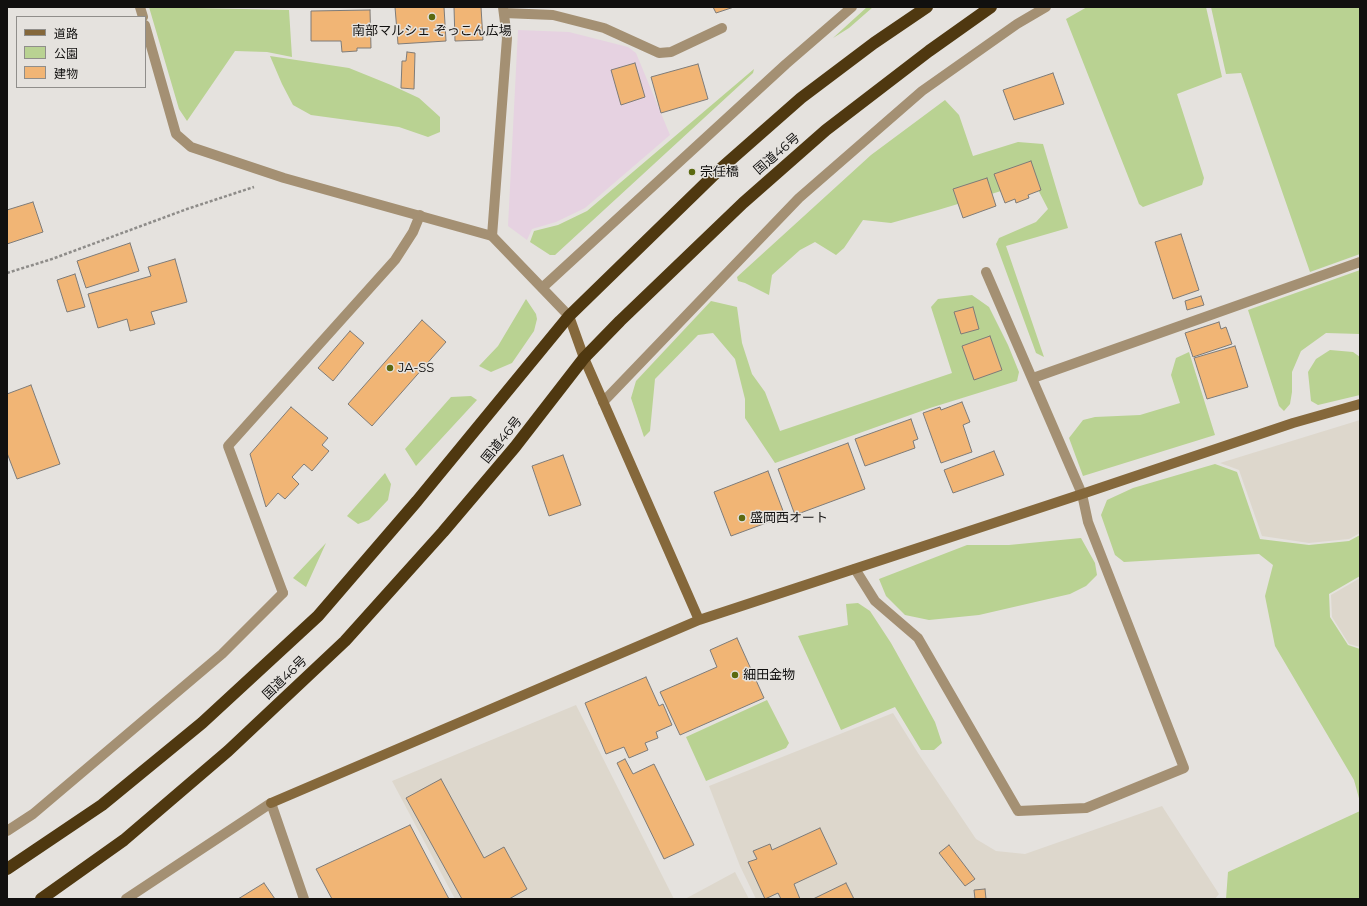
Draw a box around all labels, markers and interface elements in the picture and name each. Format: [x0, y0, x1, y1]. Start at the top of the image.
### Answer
marker: 南部マルシェ ぞっこん広場 [427, 12, 437, 22]
legend [16, 16, 146, 88]
place label: 南部マルシェ ぞっこん広場 [352, 23, 512, 39]
text: 道路 [54, 26, 78, 41]
text: 公園 [54, 46, 78, 61]
text: 建物 [54, 66, 78, 81]
street label: 国道46号 [751, 130, 803, 178]
place label: 宗任橋 [700, 164, 739, 180]
marker: 宗任橋 [687, 167, 697, 177]
place label: JA-SS [398, 360, 434, 376]
marker: JA-SS [385, 363, 395, 373]
street label: 国道46号 [478, 414, 526, 466]
place label: 盛岡西オート [750, 510, 828, 526]
marker: 盛岡西オート [737, 513, 747, 523]
street label: 国道46号 [260, 653, 310, 703]
place label: 細田金物 [743, 667, 795, 683]
marker: 細田金物 [730, 670, 740, 680]

